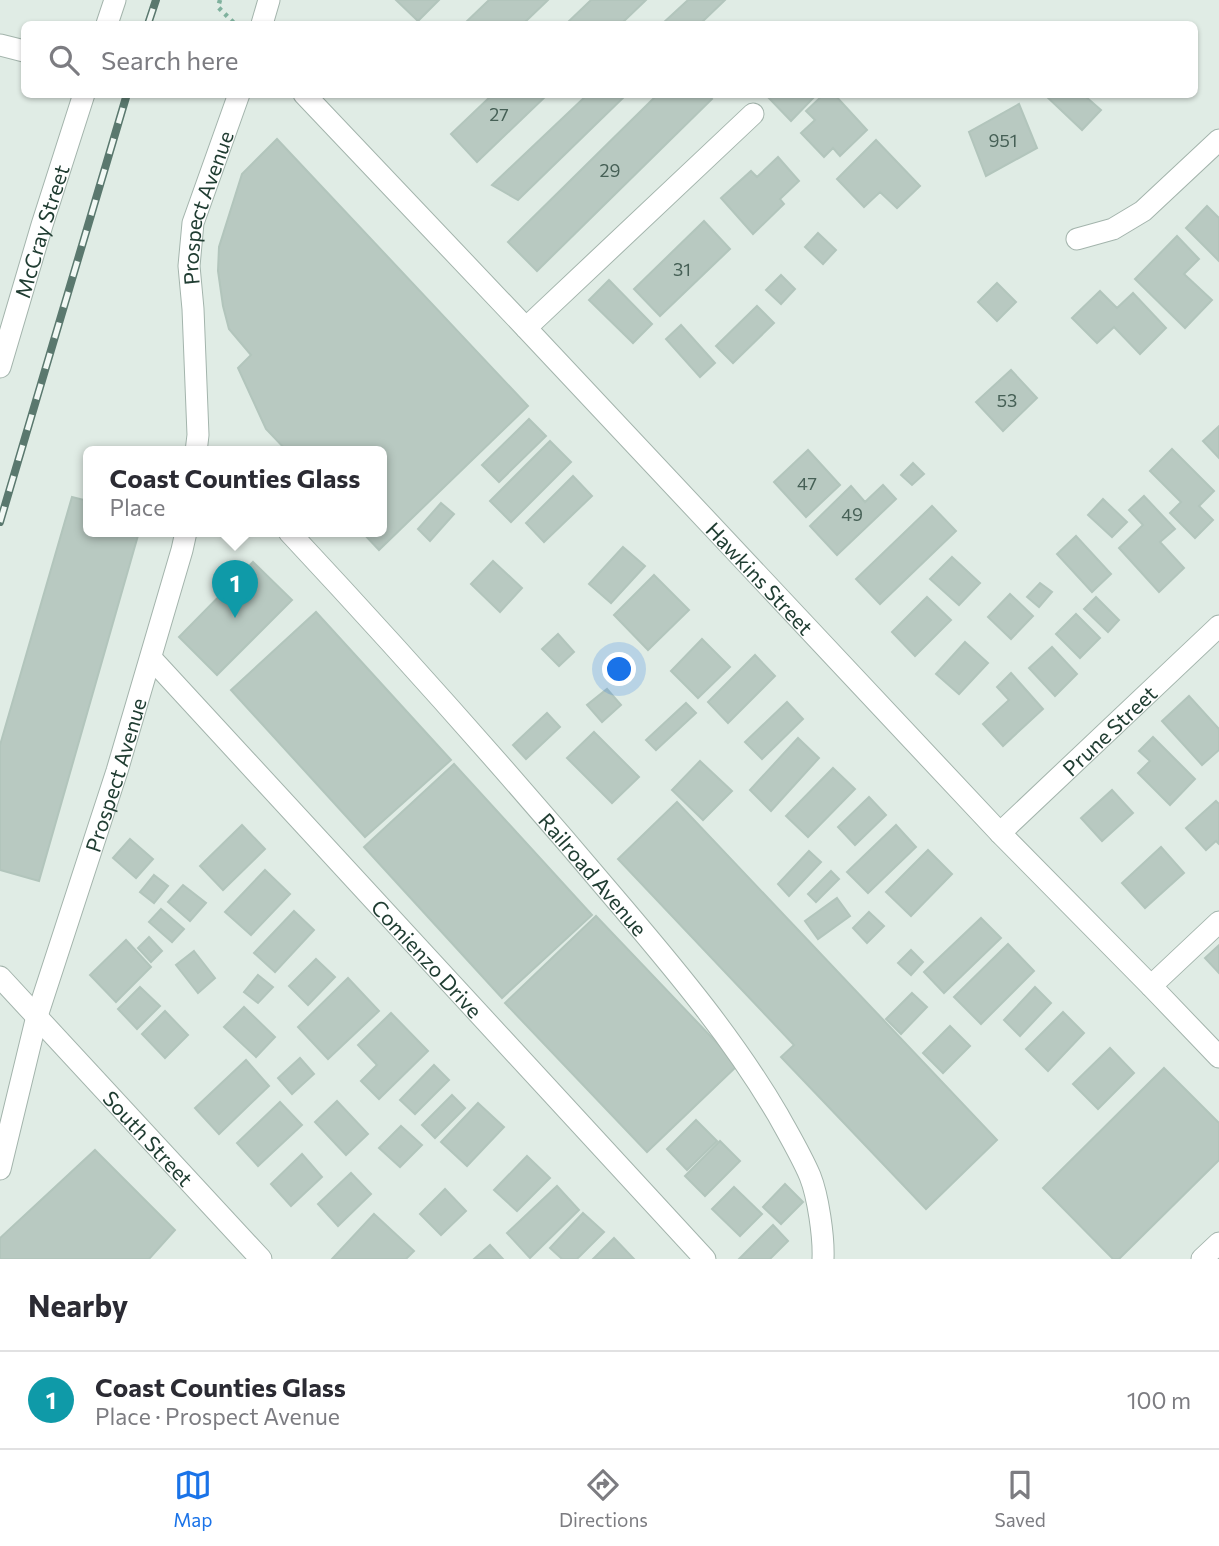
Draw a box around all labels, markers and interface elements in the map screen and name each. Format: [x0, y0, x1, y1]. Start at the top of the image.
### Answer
search box [21, 21, 1198, 98]
icon: search [45, 41, 83, 79]
text: Search here [101, 44, 239, 75]
house number: 27 [489, 103, 509, 125]
street label: Prospect Avenue [176, 127, 237, 286]
house number: 951 [989, 129, 1017, 151]
house number: 29 [600, 159, 620, 181]
street label: McCray Street [9, 161, 73, 301]
house number: 31 [673, 258, 691, 280]
house number: 53 [997, 389, 1017, 411]
popup [83, 446, 387, 537]
text: Coast Counties Glass [110, 462, 360, 493]
house number: 47 [797, 472, 817, 494]
text: Place [110, 493, 165, 521]
house number: 49 [841, 503, 863, 525]
street label: Hawkins Street [702, 516, 819, 639]
pin: 1 [212, 560, 258, 618]
your location [602, 652, 636, 686]
street label: Prune Street [1057, 680, 1161, 780]
street label: Prospect Avenue [79, 695, 150, 855]
street label: Railroad Avenue [534, 807, 653, 940]
street label: Comienzo Drive [367, 894, 488, 1022]
street label: South Street [99, 1085, 199, 1191]
text: Nearby [28, 1286, 128, 1323]
text: Coast Counties Glass [95, 1371, 346, 1402]
text: 1 [46, 1386, 56, 1414]
text: 100 m [1127, 1386, 1191, 1414]
text: Place · Prospect Avenue [95, 1402, 340, 1430]
tab: Map [173, 1466, 212, 1531]
tab: Directions [559, 1466, 648, 1531]
tab: Saved [994, 1466, 1046, 1531]

